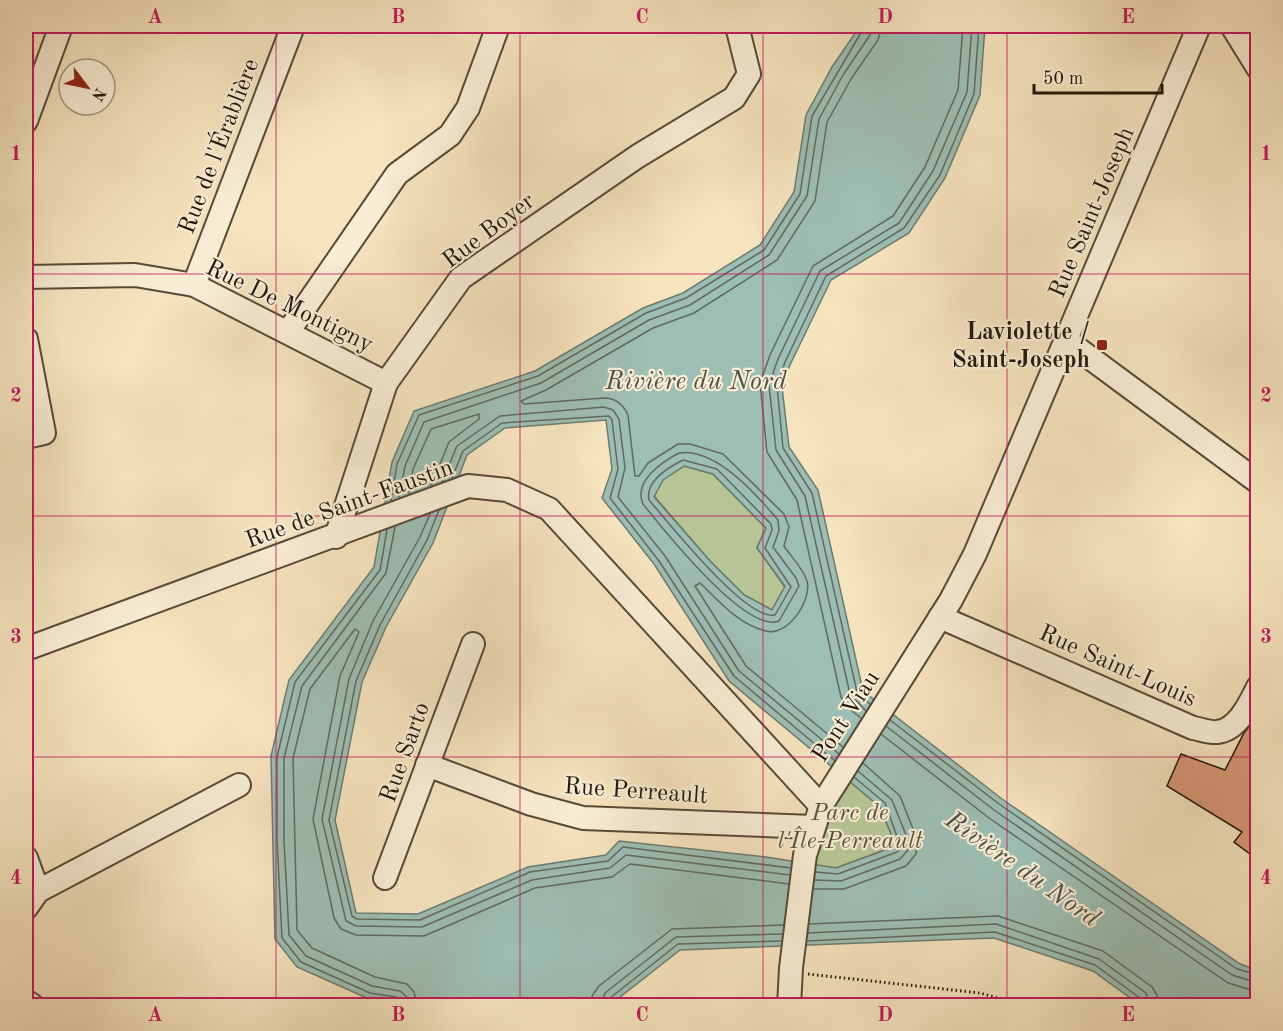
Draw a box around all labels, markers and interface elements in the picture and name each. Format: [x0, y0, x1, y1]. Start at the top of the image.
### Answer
text: A [147, 8, 163, 28]
text: B [391, 8, 405, 28]
text: C [635, 8, 649, 28]
text: D [877, 8, 893, 28]
text: E [1121, 8, 1135, 28]
street label: Rue de l'Érablière [172, 54, 264, 238]
north arrow [57, 57, 117, 117]
scale bar [1034, 57, 1162, 95]
text: 50 m [1043, 70, 1083, 88]
text: N [88, 84, 108, 104]
street label: Rue Saint-Joseph [1046, 124, 1140, 302]
text: 1 [10, 145, 22, 165]
text: 1 [1260, 145, 1272, 165]
street label: Rue Boyer [439, 189, 540, 274]
street label: Rue De Montigny [202, 256, 377, 358]
place label: Laviolette / Saint-Joseph [952, 321, 1090, 373]
marker: Laviolette / Saint-Joseph [1095, 338, 1109, 352]
water label: Rivière du Nord [604, 369, 787, 395]
text: 2 [10, 387, 22, 407]
text: 2 [1260, 387, 1272, 407]
street label: Rue de Saint-Faustin [243, 456, 457, 554]
street label: Rue Saint-Louis [1035, 622, 1199, 712]
text: 3 [10, 628, 22, 648]
text: 3 [1260, 628, 1272, 648]
street label: Pont Viau [808, 667, 885, 767]
street label: Rue Sarto [377, 699, 435, 806]
street label: Rue Perreault [563, 775, 709, 809]
park label: Parc de l'Île-Perreault [777, 802, 923, 854]
water label: Rivière du Nord [939, 806, 1104, 932]
text: 4 [10, 869, 22, 889]
text: 4 [1260, 869, 1272, 889]
text: A [147, 1006, 163, 1026]
text: B [391, 1006, 405, 1026]
text: C [635, 1006, 649, 1026]
text: D [877, 1006, 893, 1026]
text: E [1121, 1006, 1135, 1026]

